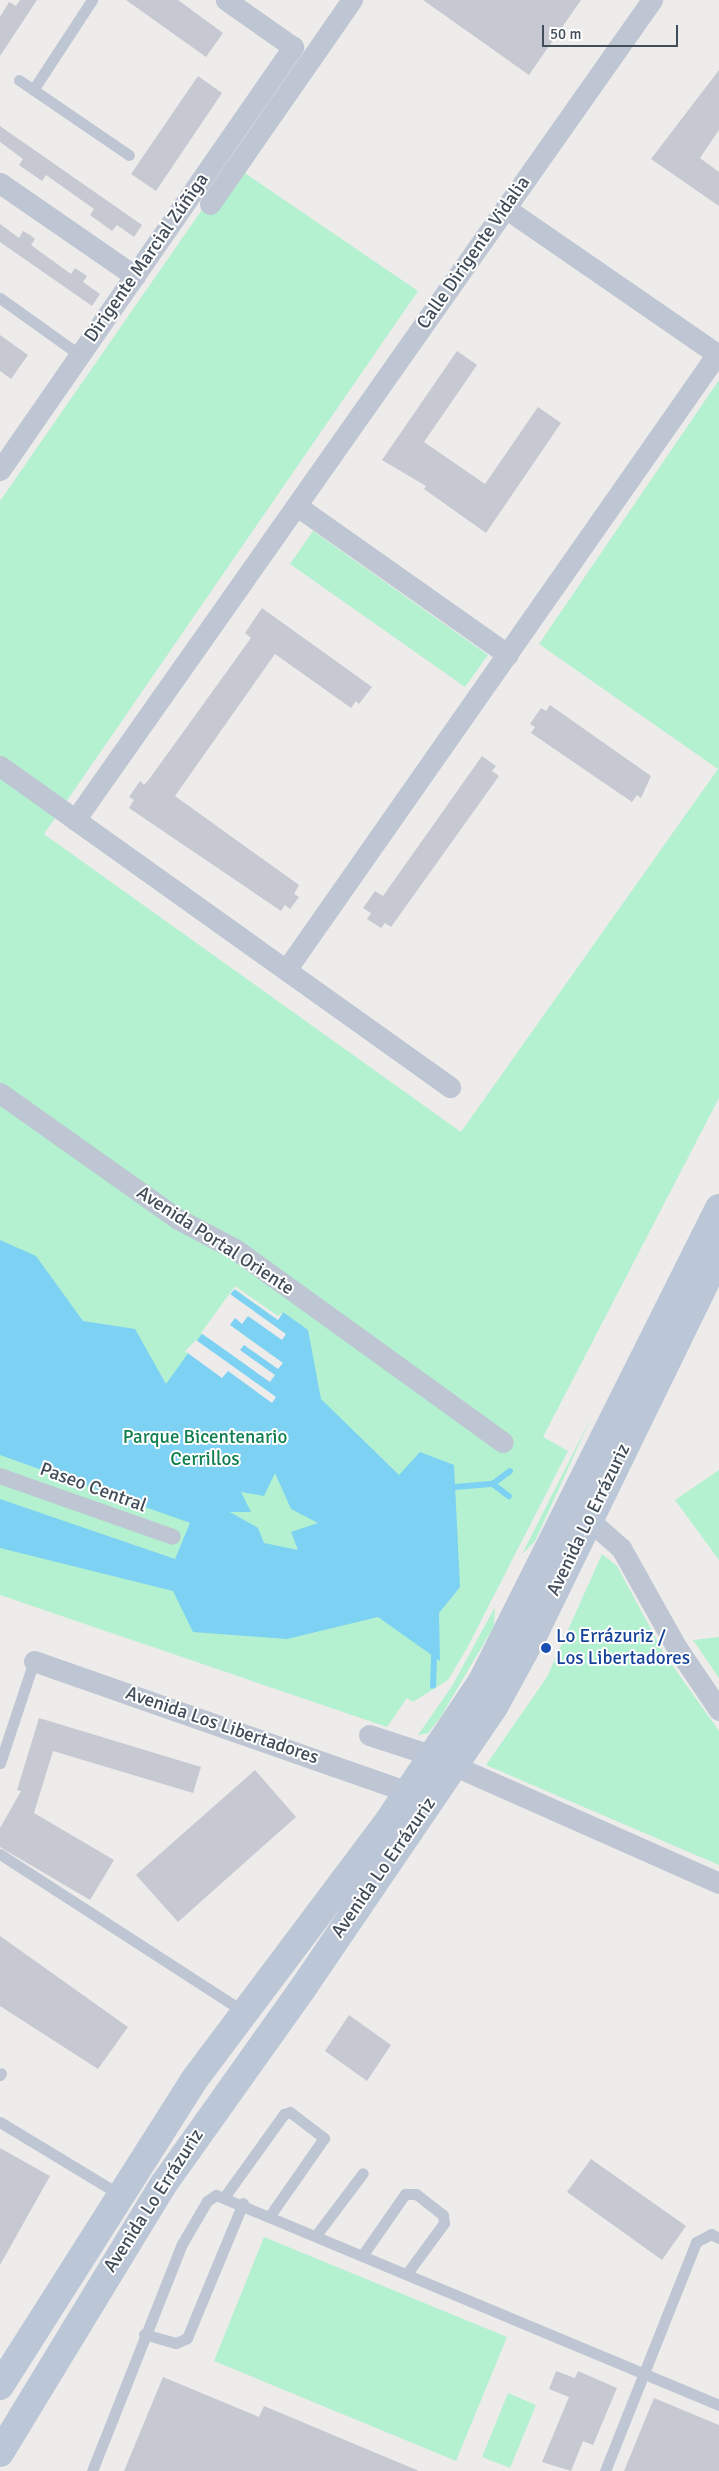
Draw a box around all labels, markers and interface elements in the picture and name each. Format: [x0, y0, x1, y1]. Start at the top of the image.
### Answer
scale bar [544, 15, 680, 47]
text: 50 m [550, 25, 581, 43]
street label: Dirigente Marcial Zúñiga [80, 169, 214, 347]
street label: Calle Dirigente Vidalia [413, 172, 535, 334]
street label: Avenida Portal Oriente [132, 1182, 298, 1300]
park label: Parque Bicentenario Cerrillos [123, 1427, 287, 1471]
street label: Avenida Lo Errázuriz [542, 1440, 636, 1600]
street label: Paseo Central [37, 1458, 149, 1518]
place label: Lo Errázuriz / Los Libertadores [556, 1626, 690, 1670]
marker: Lo Errázuriz / Los Libertadores [540, 1642, 552, 1654]
street label: Avenida Los Libertadores [122, 1682, 322, 1770]
street label: Avenida Lo Errázuriz [327, 1793, 441, 1943]
street label: Avenida Lo Errázuriz [99, 2125, 209, 2277]

